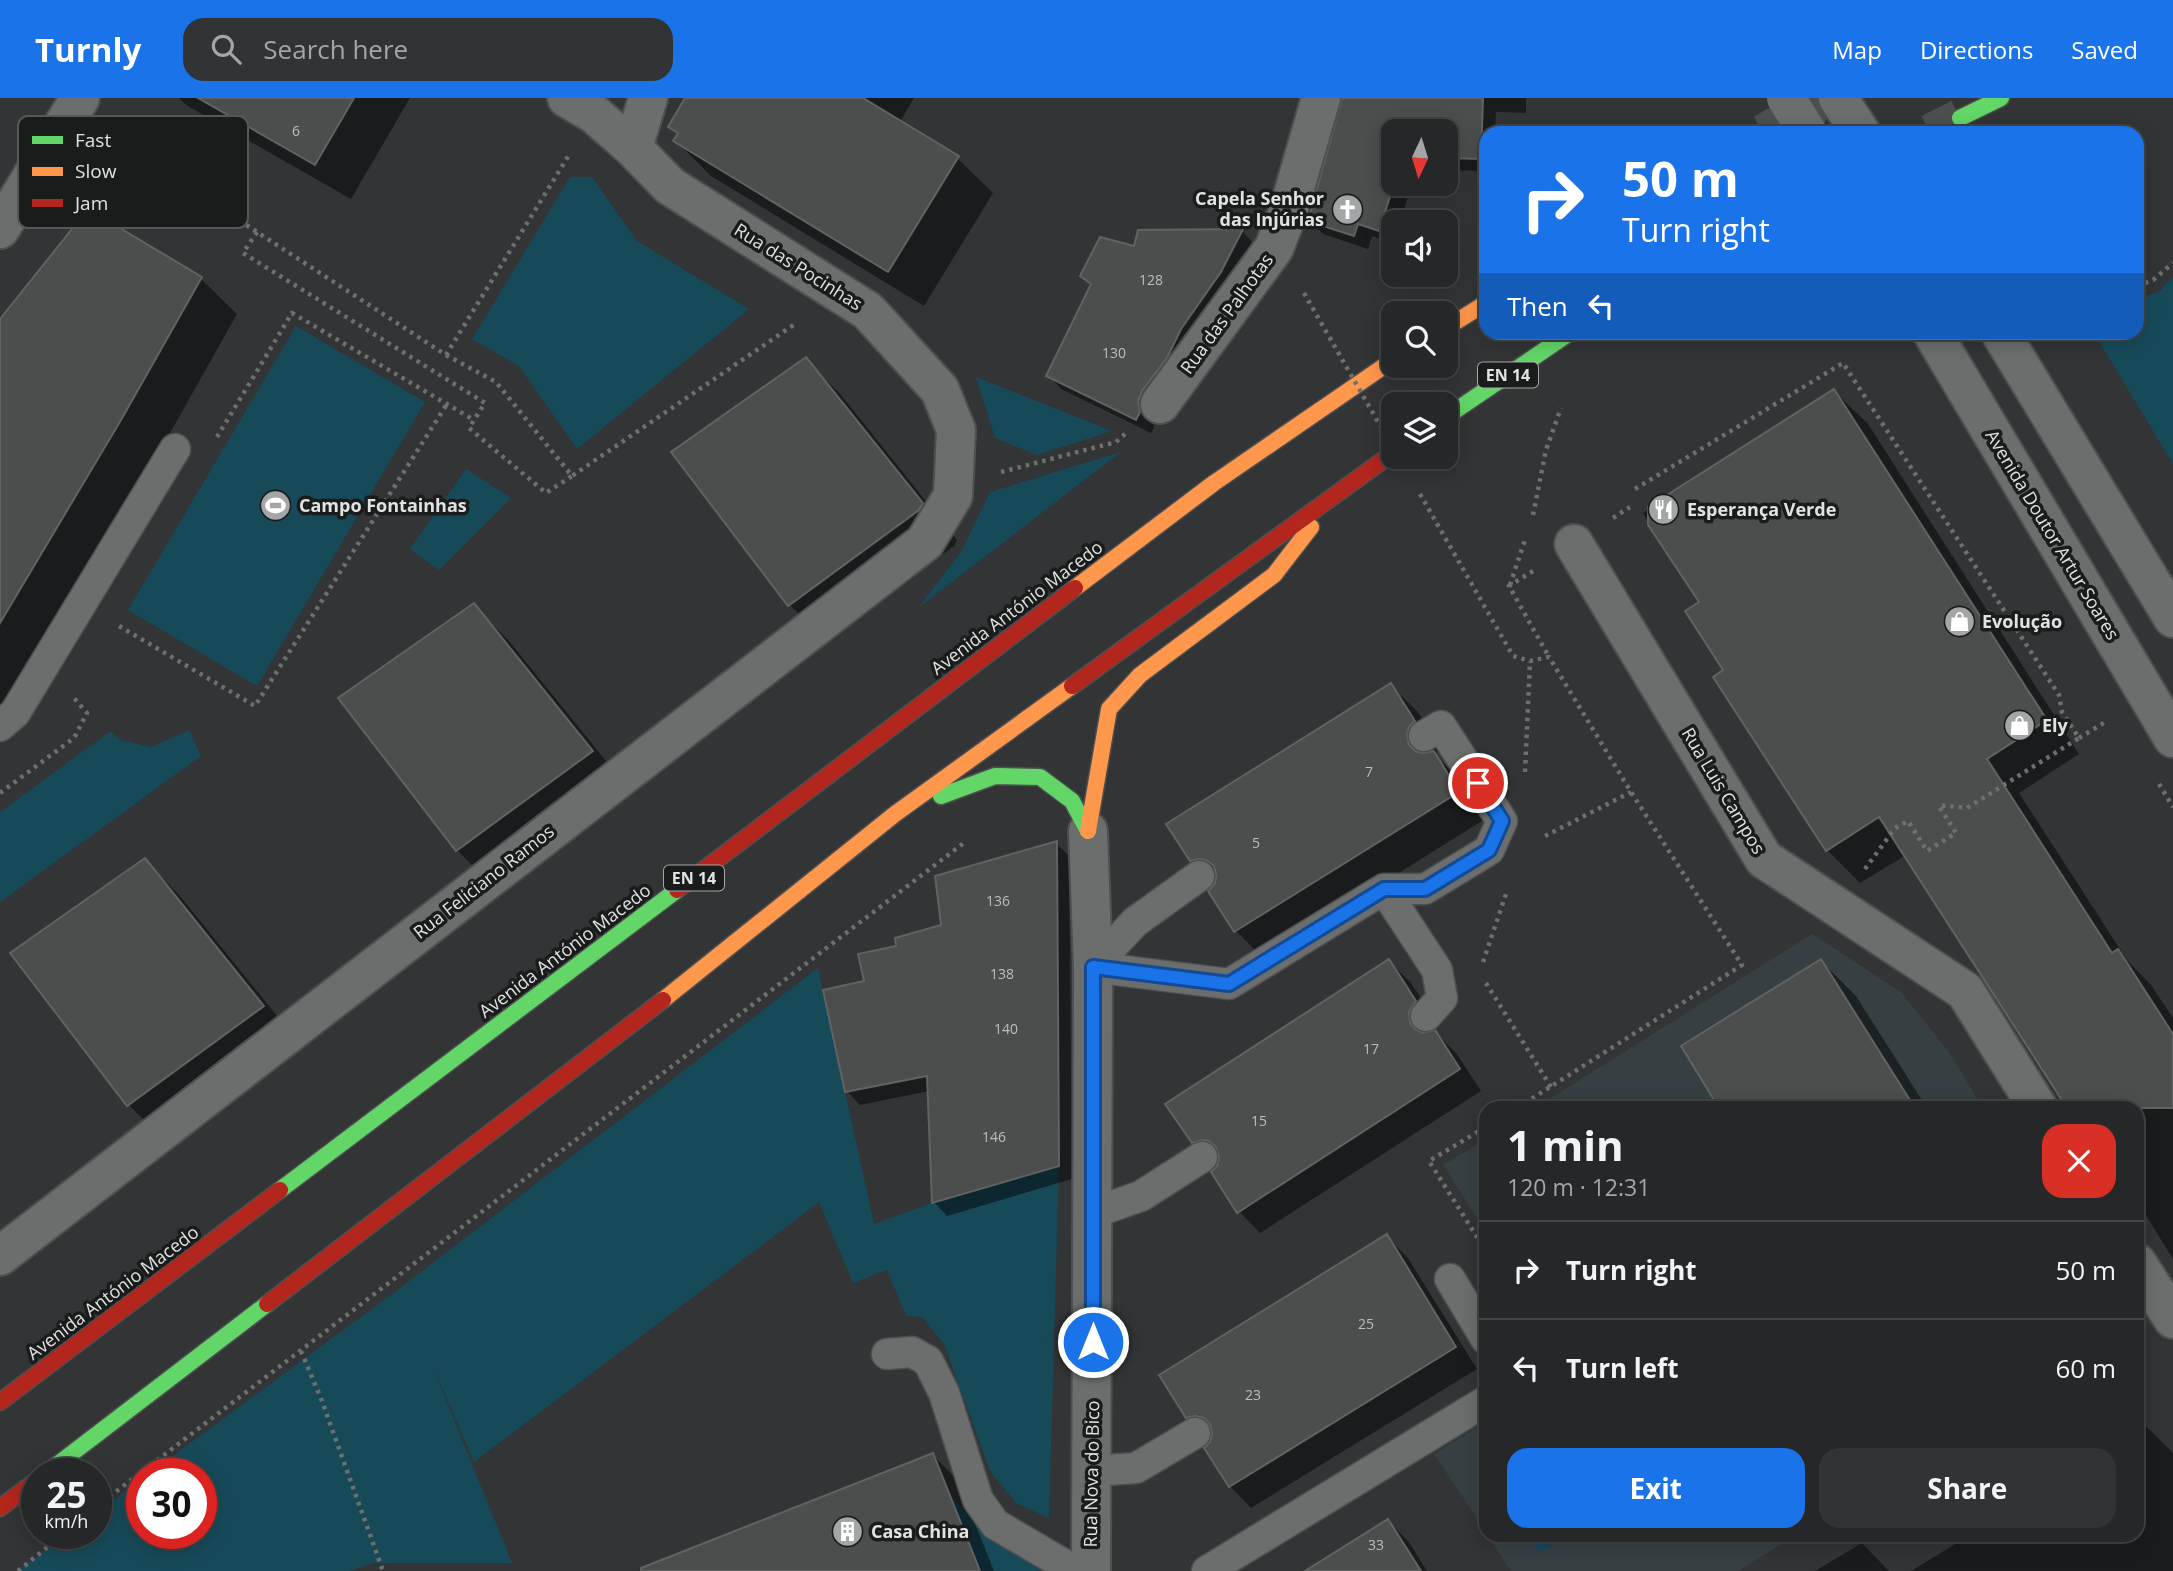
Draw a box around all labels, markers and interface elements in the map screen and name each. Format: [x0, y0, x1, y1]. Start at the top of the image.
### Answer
search box [183, 18, 673, 81]
text: Turnly [35, 27, 141, 72]
icon: search [207, 30, 245, 68]
text: Search here [263, 31, 408, 67]
text: Map [1832, 33, 1882, 66]
text: Directions [1920, 33, 2033, 66]
text: Saved [2071, 33, 2138, 66]
legend [18, 116, 248, 228]
north arrow [1381, 119, 1458, 196]
map controls [1381, 119, 1458, 469]
house number: 6 [292, 121, 300, 140]
text: Fast [75, 127, 111, 153]
text: 50 m [1622, 145, 1739, 211]
icon: right [1507, 154, 1598, 245]
text: Slow [75, 158, 117, 184]
place label: Capela Senhor das Injúrias [1195, 186, 1324, 231]
text: Jam [73, 190, 108, 216]
church icon: Capela Senhor das Injúrias [1330, 192, 1364, 226]
text: Turn right [1622, 208, 1770, 251]
button: sound [1381, 210, 1458, 287]
street label: Rua das Pocinhas [730, 217, 867, 315]
street label: Rua das Palhotas [1174, 248, 1278, 378]
house number: 128 [1139, 270, 1163, 289]
icon: left [1582, 287, 1620, 325]
text: Then [1507, 288, 1568, 324]
button: search [1381, 301, 1458, 378]
house number: 130 [1102, 343, 1126, 362]
road number: EN 14 [1478, 362, 1538, 388]
button: layers [1381, 392, 1458, 469]
street label: Avenida Doutor Artur Soares [1981, 425, 2125, 644]
sports icon: Campo Fontainhas [259, 489, 293, 523]
place label: Campo Fontainhas [299, 493, 467, 517]
restaurant icon: Esperança Verde [1647, 493, 1681, 527]
place label: Esperança Verde [1687, 497, 1836, 521]
street label: Avenida António Macedo [926, 535, 1107, 680]
shop icon: Evolução [1942, 605, 1976, 639]
place label: Evolução [1982, 609, 2062, 633]
shop icon: Ely [2002, 709, 2036, 743]
place label: Ely [2042, 713, 2069, 737]
street label: Rua Luis Campos [1677, 723, 1771, 858]
pin [1448, 753, 1508, 813]
house number: 7 [1365, 762, 1373, 781]
icon: arrive [1459, 764, 1497, 802]
street label: Rua Feliciano Ramos [408, 819, 559, 944]
house number: 5 [1252, 833, 1260, 852]
road number: EN 14 [664, 866, 724, 890]
street label: Avenida António Macedo [474, 878, 655, 1023]
house number: 136 [986, 891, 1010, 910]
house number: 138 [990, 964, 1014, 983]
house number: 140 [994, 1019, 1018, 1038]
house number: 17 [1363, 1039, 1379, 1058]
house number: 15 [1251, 1111, 1267, 1130]
text: 1 min [1507, 1116, 1624, 1173]
button: close [2042, 1124, 2116, 1198]
house number: 146 [982, 1127, 1006, 1146]
text: 120 m · 12:31 [1507, 1171, 1650, 1203]
street label: Avenida António Macedo [22, 1220, 203, 1365]
icon: right [1507, 1251, 1545, 1289]
text: Turn right [1566, 1252, 1697, 1288]
text: 50 m [2055, 1252, 2116, 1288]
position arrow [1056, 1305, 1130, 1379]
house number: 25 [1358, 1314, 1374, 1333]
icon: left [1507, 1349, 1545, 1387]
text: Turn left [1566, 1350, 1678, 1386]
text: 60 m [2055, 1350, 2116, 1386]
house number: 23 [1245, 1385, 1261, 1404]
street label: Rua Nova do Bico [1078, 1400, 1104, 1548]
button: Exit [1507, 1448, 1805, 1528]
button: Share [1819, 1448, 2116, 1528]
speed limit sign: 30 [126, 1458, 217, 1549]
text: 25 [46, 1471, 87, 1518]
text: km/h [45, 1509, 88, 1533]
building icon: Casa China [831, 1515, 865, 1549]
place label: Casa China [871, 1519, 969, 1543]
house number: 33 [1368, 1535, 1384, 1554]

